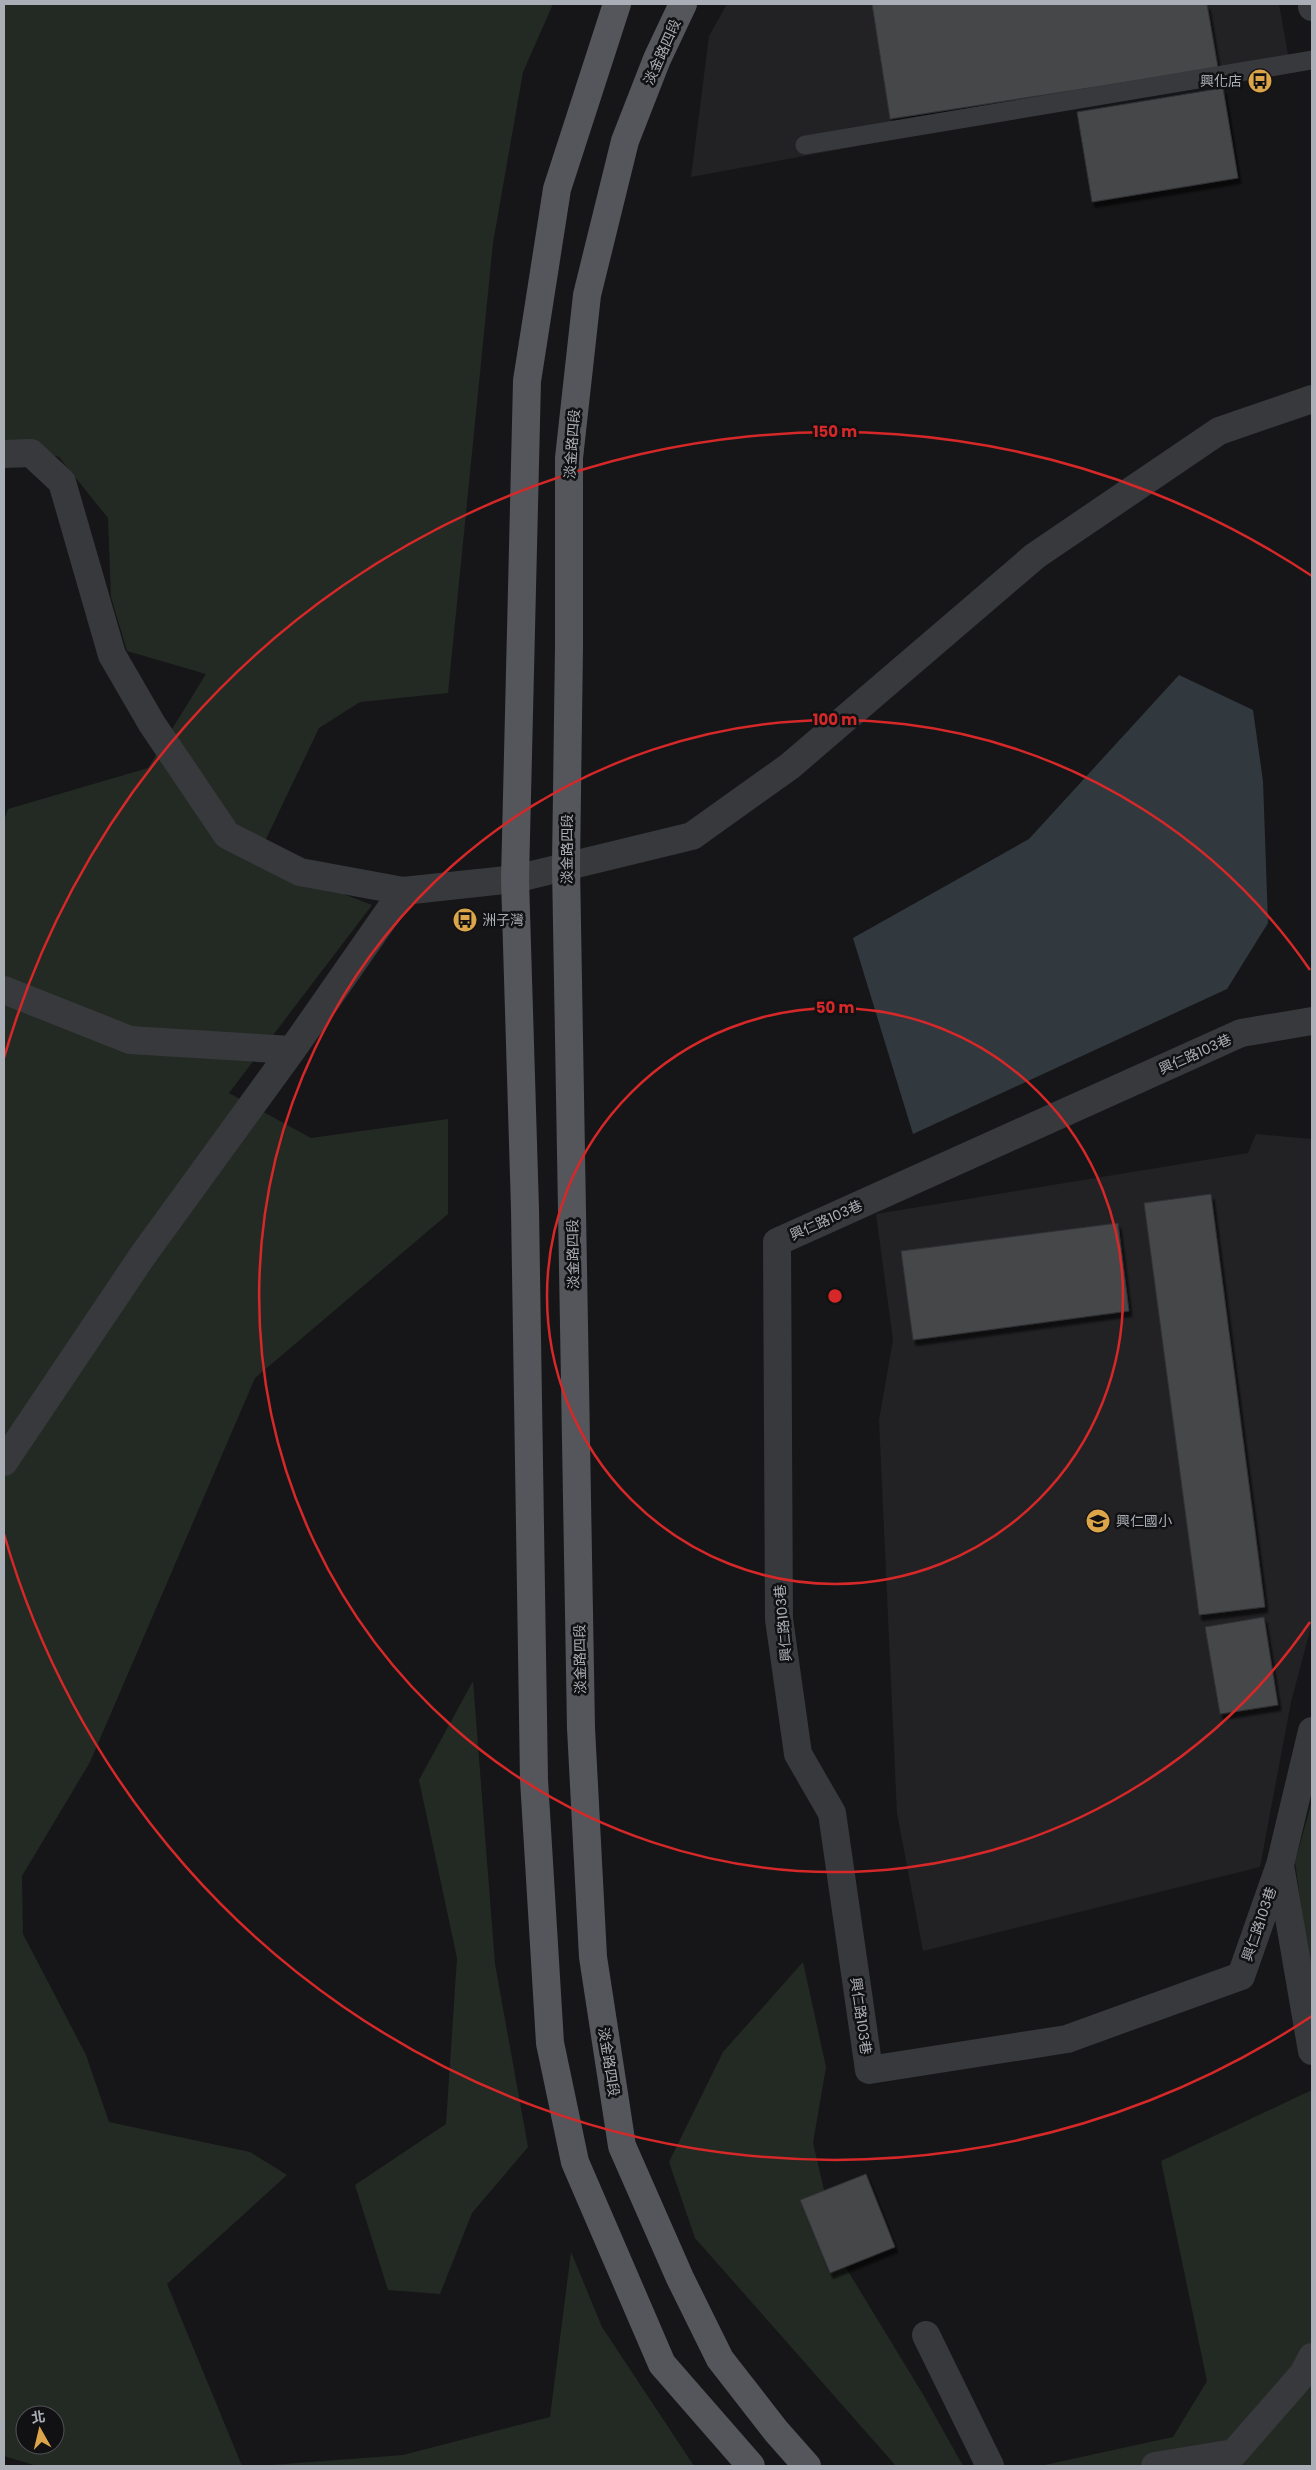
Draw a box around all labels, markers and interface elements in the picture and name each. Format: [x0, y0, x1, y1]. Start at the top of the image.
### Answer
street label: 淡金路四段 [639, 16, 685, 88]
bus stop icon: 興化店 [1247, 68, 1273, 94]
place label: 興化店 [1200, 71, 1242, 91]
street label: 淡金路四段 [560, 408, 584, 480]
text: 150 m [813, 421, 857, 442]
text: 100 m [813, 709, 857, 730]
street label: 淡金路四段 [557, 814, 577, 884]
bus stop icon: 洲子灣 [452, 907, 478, 933]
place label: 洲子灣 [482, 910, 524, 930]
text: 50 m [816, 997, 854, 1018]
street label: 興仁路103巷 [1156, 1029, 1234, 1079]
street label: 興仁路103巷 [787, 1195, 865, 1245]
street label: 淡金路四段 [562, 1219, 584, 1289]
centre of rings [826, 1287, 844, 1305]
school or university icon: 興仁國小 [1085, 1508, 1111, 1534]
place label: 興仁國小 [1116, 1511, 1172, 1531]
street label: 興仁路103巷 [770, 1584, 796, 1662]
street label: 淡金路四段 [569, 1624, 591, 1694]
street label: 興仁路103巷 [1237, 1884, 1281, 1964]
street label: 興仁路103巷 [846, 1976, 876, 2056]
street label: 淡金路四段 [594, 2026, 624, 2098]
north arrow [15, 2405, 65, 2455]
text: 北 [30, 2406, 47, 2428]

